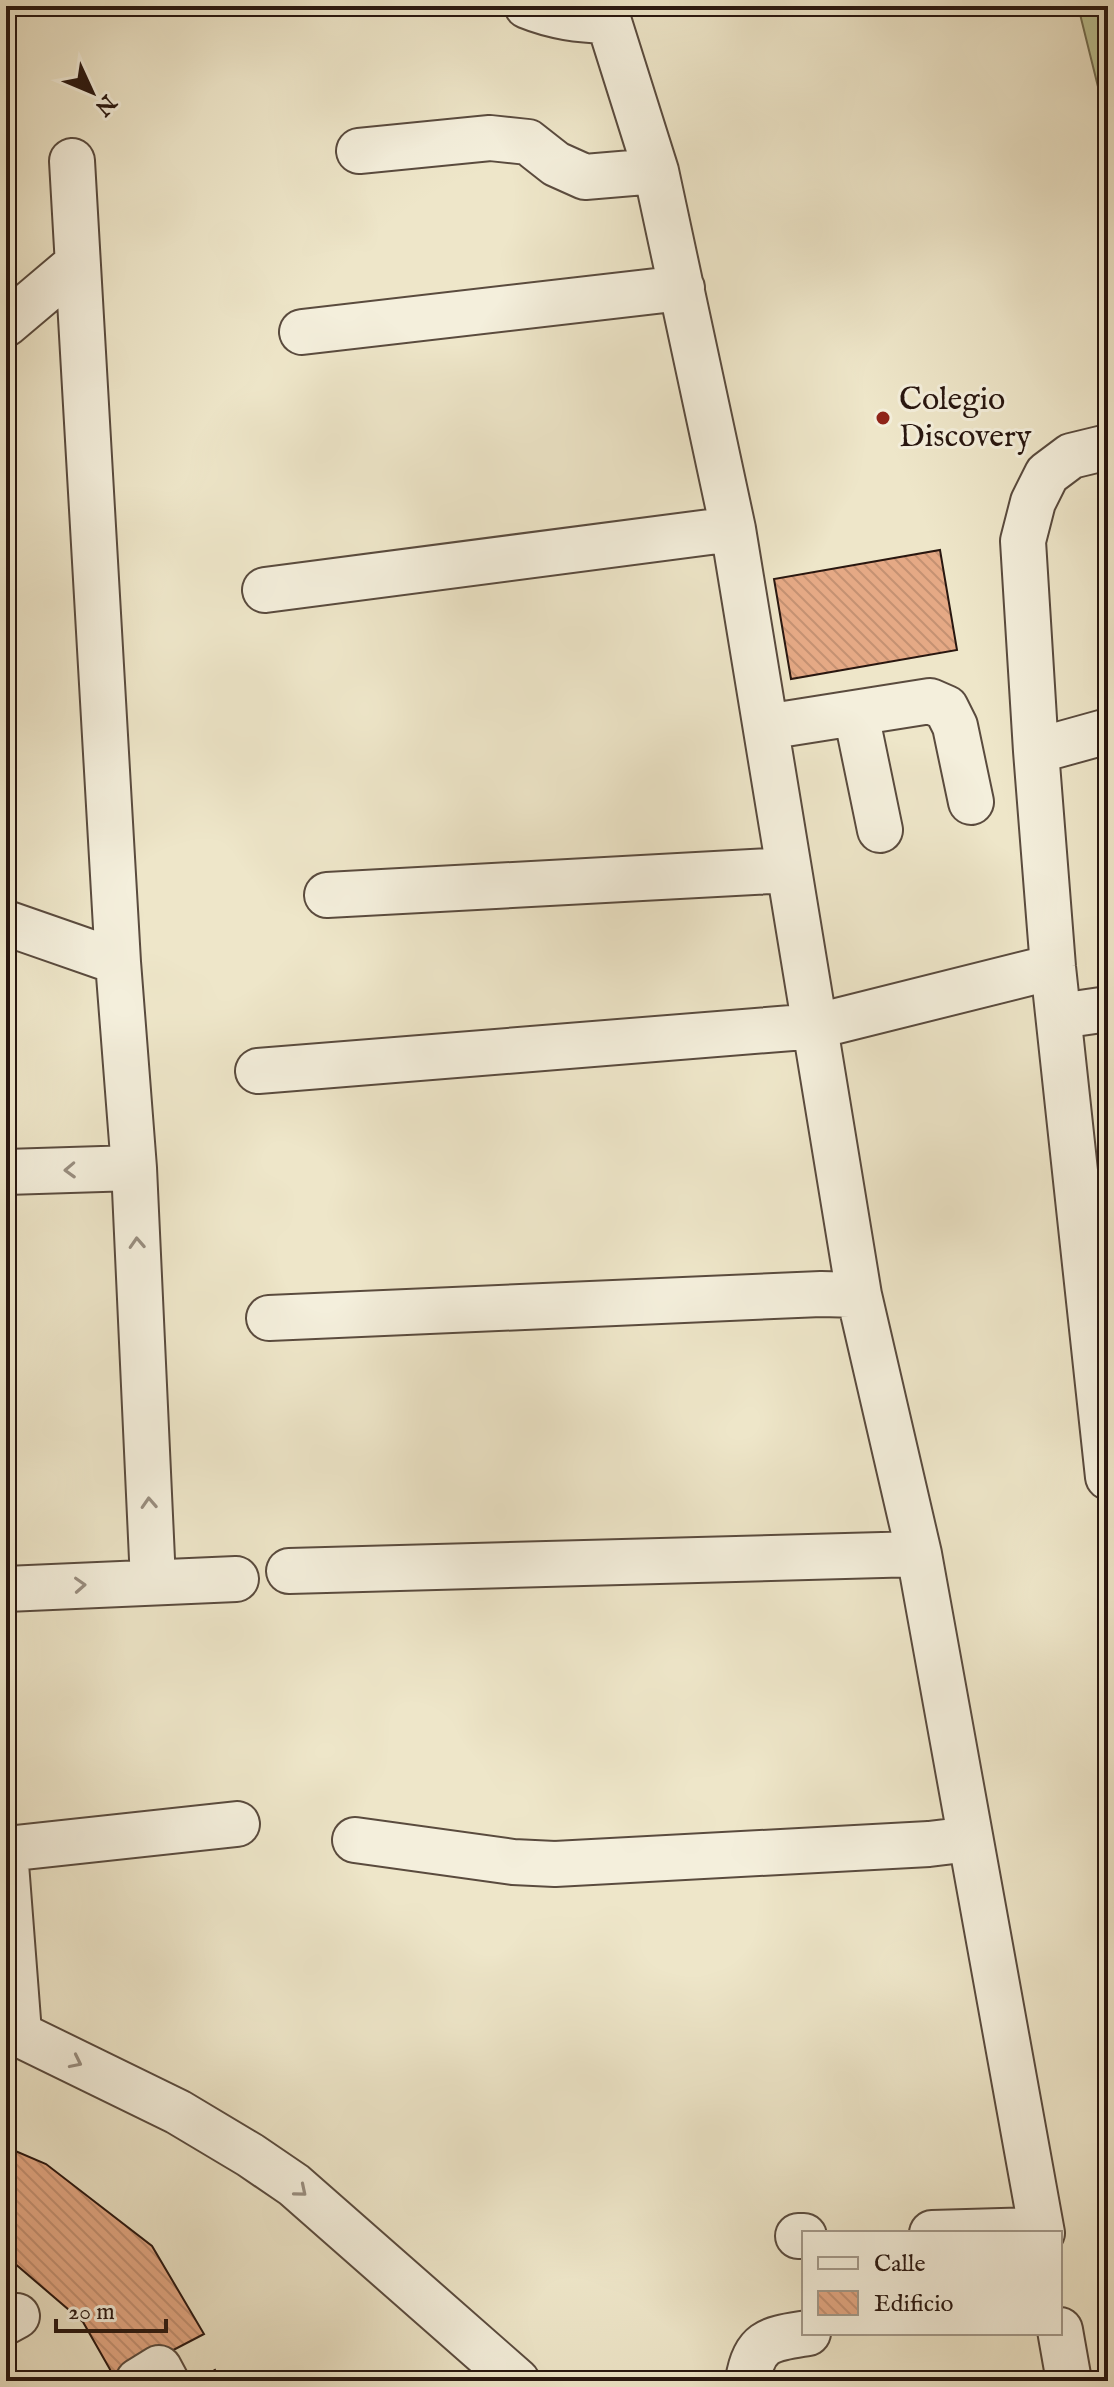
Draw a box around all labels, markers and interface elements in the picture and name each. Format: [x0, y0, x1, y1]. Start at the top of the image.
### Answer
north arrow [52, 52, 132, 132]
text: N [88, 87, 122, 121]
place label: Colegio Discovery [899, 380, 1032, 458]
marker: Colegio Discovery [874, 409, 892, 427]
one-way arrow [63, 1161, 76, 1178]
one-way arrow [129, 1236, 146, 1249]
one-way arrow [141, 1496, 158, 1509]
one-way arrow [74, 1576, 87, 1593]
one-way arrow [68, 2052, 83, 2067]
one-way arrow [292, 2181, 306, 2196]
legend [802, 2231, 1062, 2335]
text: Calle [874, 2249, 926, 2280]
scale bar [56, 2283, 166, 2333]
text: Edificio [874, 2289, 953, 2320]
text: 20 m [68, 2297, 115, 2328]

